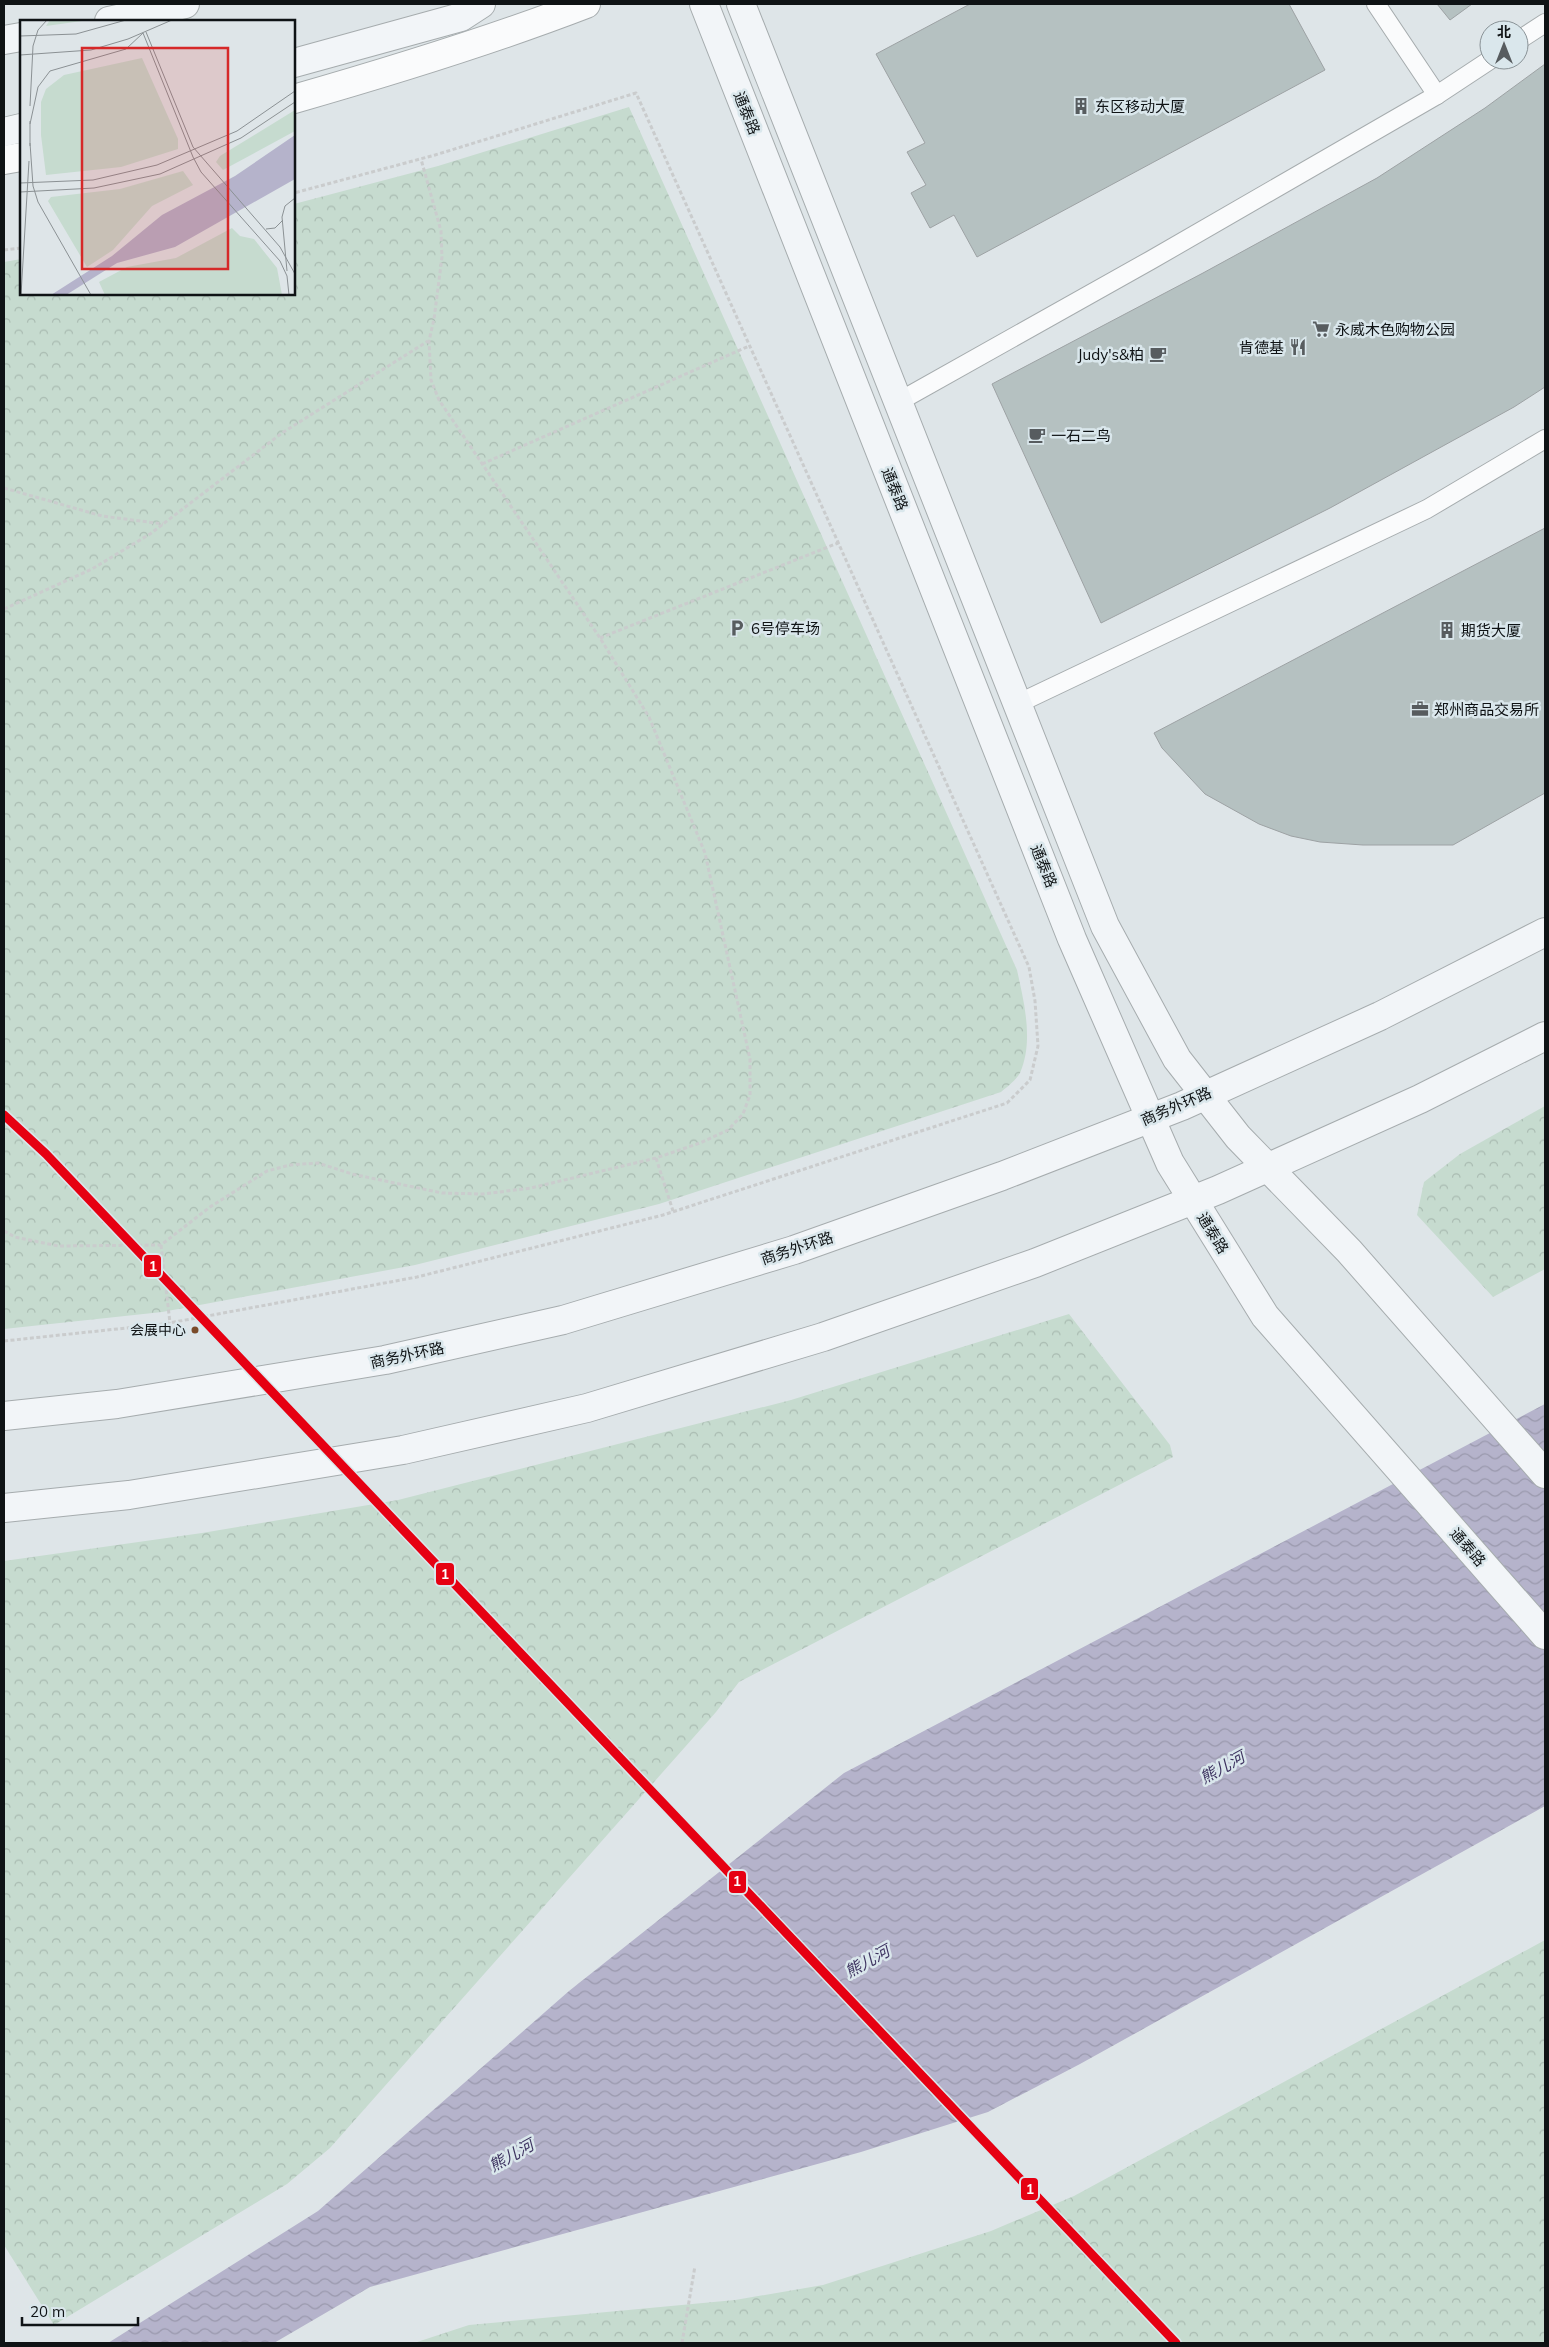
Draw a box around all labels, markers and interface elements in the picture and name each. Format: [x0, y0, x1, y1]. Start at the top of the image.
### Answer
inset map [20, 20, 295, 295]
north arrow [1479, 20, 1529, 70]
text: 北 [1497, 23, 1511, 41]
street label: 通泰路 [730, 89, 764, 137]
building icon: 东区移动大厦 [1071, 96, 1091, 116]
place label: 东区移动大厦 [1095, 97, 1185, 116]
supermarket icon: 永威木色购物公园 [1311, 319, 1331, 339]
place label: 永威木色购物公园 [1335, 320, 1455, 339]
restaurant icon: 肯德基 [1288, 337, 1308, 357]
place label: 肯德基 [1239, 338, 1284, 357]
cafe icon: Judy's&柏 [1148, 344, 1168, 364]
place label: Judy's&柏 [1078, 345, 1144, 364]
cafe icon: 一石二鸟 [1027, 425, 1047, 445]
place label: 一石二鸟 [1051, 426, 1111, 445]
street label: 通泰路 [878, 465, 912, 513]
parking icon: 6号停车场 [727, 618, 747, 638]
place label: 6号停车场 [751, 619, 820, 638]
building icon: 期货大厦 [1437, 620, 1457, 640]
place label: 期货大厦 [1461, 621, 1521, 640]
office icon: 郑州商品交易所 [1410, 699, 1430, 719]
place label: 郑州商品交易所 [1434, 700, 1539, 719]
street label: 通泰路 [1027, 842, 1061, 890]
street label: 商务外环路 [1138, 1083, 1214, 1129]
street label: 通泰路 [1193, 1209, 1233, 1257]
street label: 商务外环路 [758, 1227, 836, 1269]
line badge: 1 [143, 1254, 162, 1278]
text: 1 [149, 1257, 157, 1275]
place label: 会展中心 [130, 1321, 186, 1339]
marker: 会展中心 [190, 1325, 200, 1335]
street label: 商务外环路 [368, 1338, 446, 1372]
street label: 通泰路 [1446, 1524, 1490, 1570]
line badge: 1 [435, 1562, 455, 1586]
text: 1 [441, 1565, 449, 1583]
water label: 熊儿河 [1196, 1745, 1250, 1787]
line badge: 1 [728, 1870, 747, 1894]
text: 1 [733, 1872, 741, 1890]
water label: 熊儿河 [841, 1939, 895, 1981]
water label: 熊儿河 [485, 2133, 539, 2175]
line badge: 1 [1020, 2177, 1039, 2201]
text: 1 [1026, 2180, 1034, 2198]
scale bar [22, 2294, 139, 2326]
text: 20 m [30, 2302, 65, 2321]

